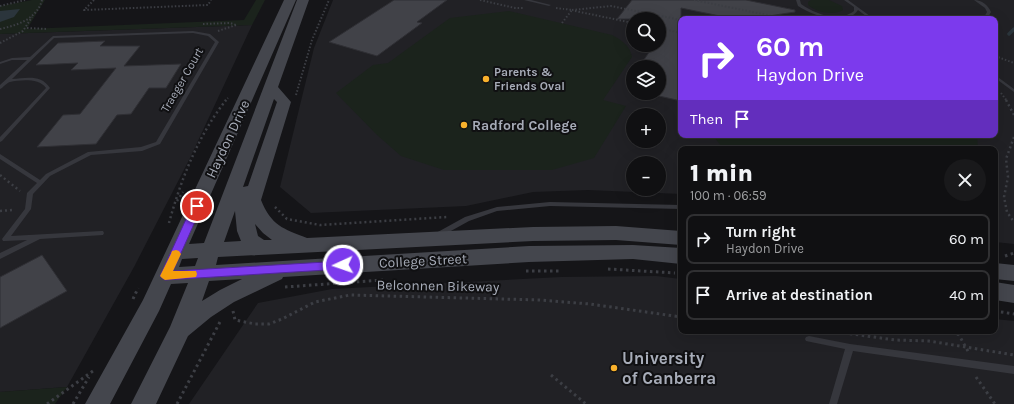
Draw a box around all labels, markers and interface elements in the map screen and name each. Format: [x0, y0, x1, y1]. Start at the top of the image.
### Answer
map controls [626, 12, 666, 196]
button: search [626, 12, 666, 52]
text: 60 m [756, 30, 824, 63]
icon: right [690, 32, 742, 84]
street label: Traeger Court [158, 45, 206, 115]
button: layers [626, 60, 666, 100]
text: Haydon Drive [756, 64, 864, 86]
place label: Parents & Friends Oval [494, 65, 565, 93]
marker: Parents & Friends Oval [481, 74, 491, 84]
street label: Haydon Drive [203, 97, 253, 181]
button: + [626, 108, 666, 148]
icon: arrive [731, 108, 753, 130]
text: Then [690, 110, 723, 128]
place label: Radford College [472, 117, 577, 134]
marker: Radford College [459, 120, 469, 130]
button: − [626, 156, 666, 196]
text: 1 min [690, 159, 753, 187]
button: close [944, 159, 986, 201]
text: 100 m · 06:59 [690, 188, 767, 203]
pin [180, 189, 214, 223]
icon: arrive [186, 195, 208, 217]
text: Turn right [726, 223, 796, 241]
icon: right [692, 228, 714, 250]
text: 60 m [949, 230, 984, 248]
text: Haydon Drive [726, 241, 804, 256]
position arrow [322, 244, 364, 286]
street label: College Street [379, 250, 467, 272]
street label: Belconnen Bikeway [376, 276, 500, 296]
icon: arrive [692, 284, 714, 306]
text: Arrive at destination [726, 286, 873, 304]
text: 40 m [949, 286, 984, 304]
place label: University of Canberra [622, 348, 716, 388]
marker: University of Canberra [609, 363, 619, 373]

